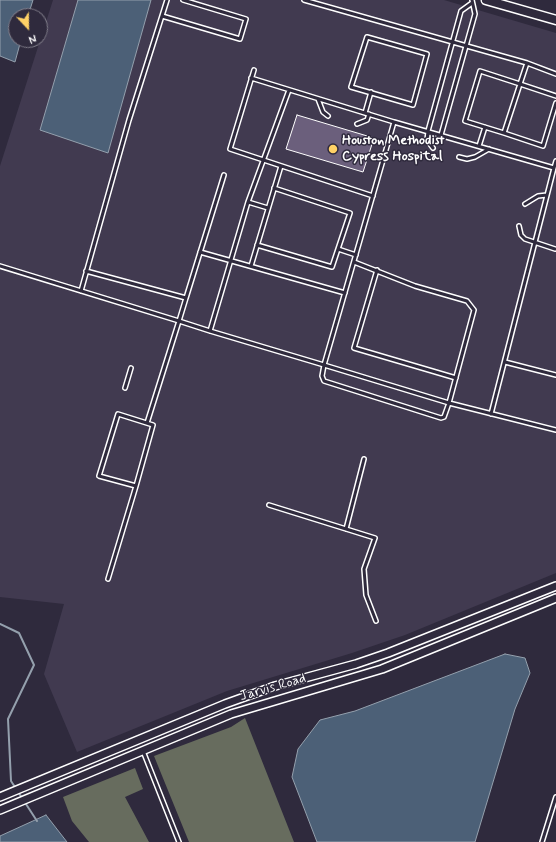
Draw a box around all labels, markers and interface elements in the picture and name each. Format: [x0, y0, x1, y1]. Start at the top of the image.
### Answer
north arrow [8, 8, 48, 48]
text: N [26, 30, 38, 46]
place label: Houston Methodist Cypress Hospital [342, 133, 444, 166]
marker: Houston Methodist Cypress Hospital [327, 143, 339, 155]
street label: Jarvis Road [238, 671, 308, 705]

